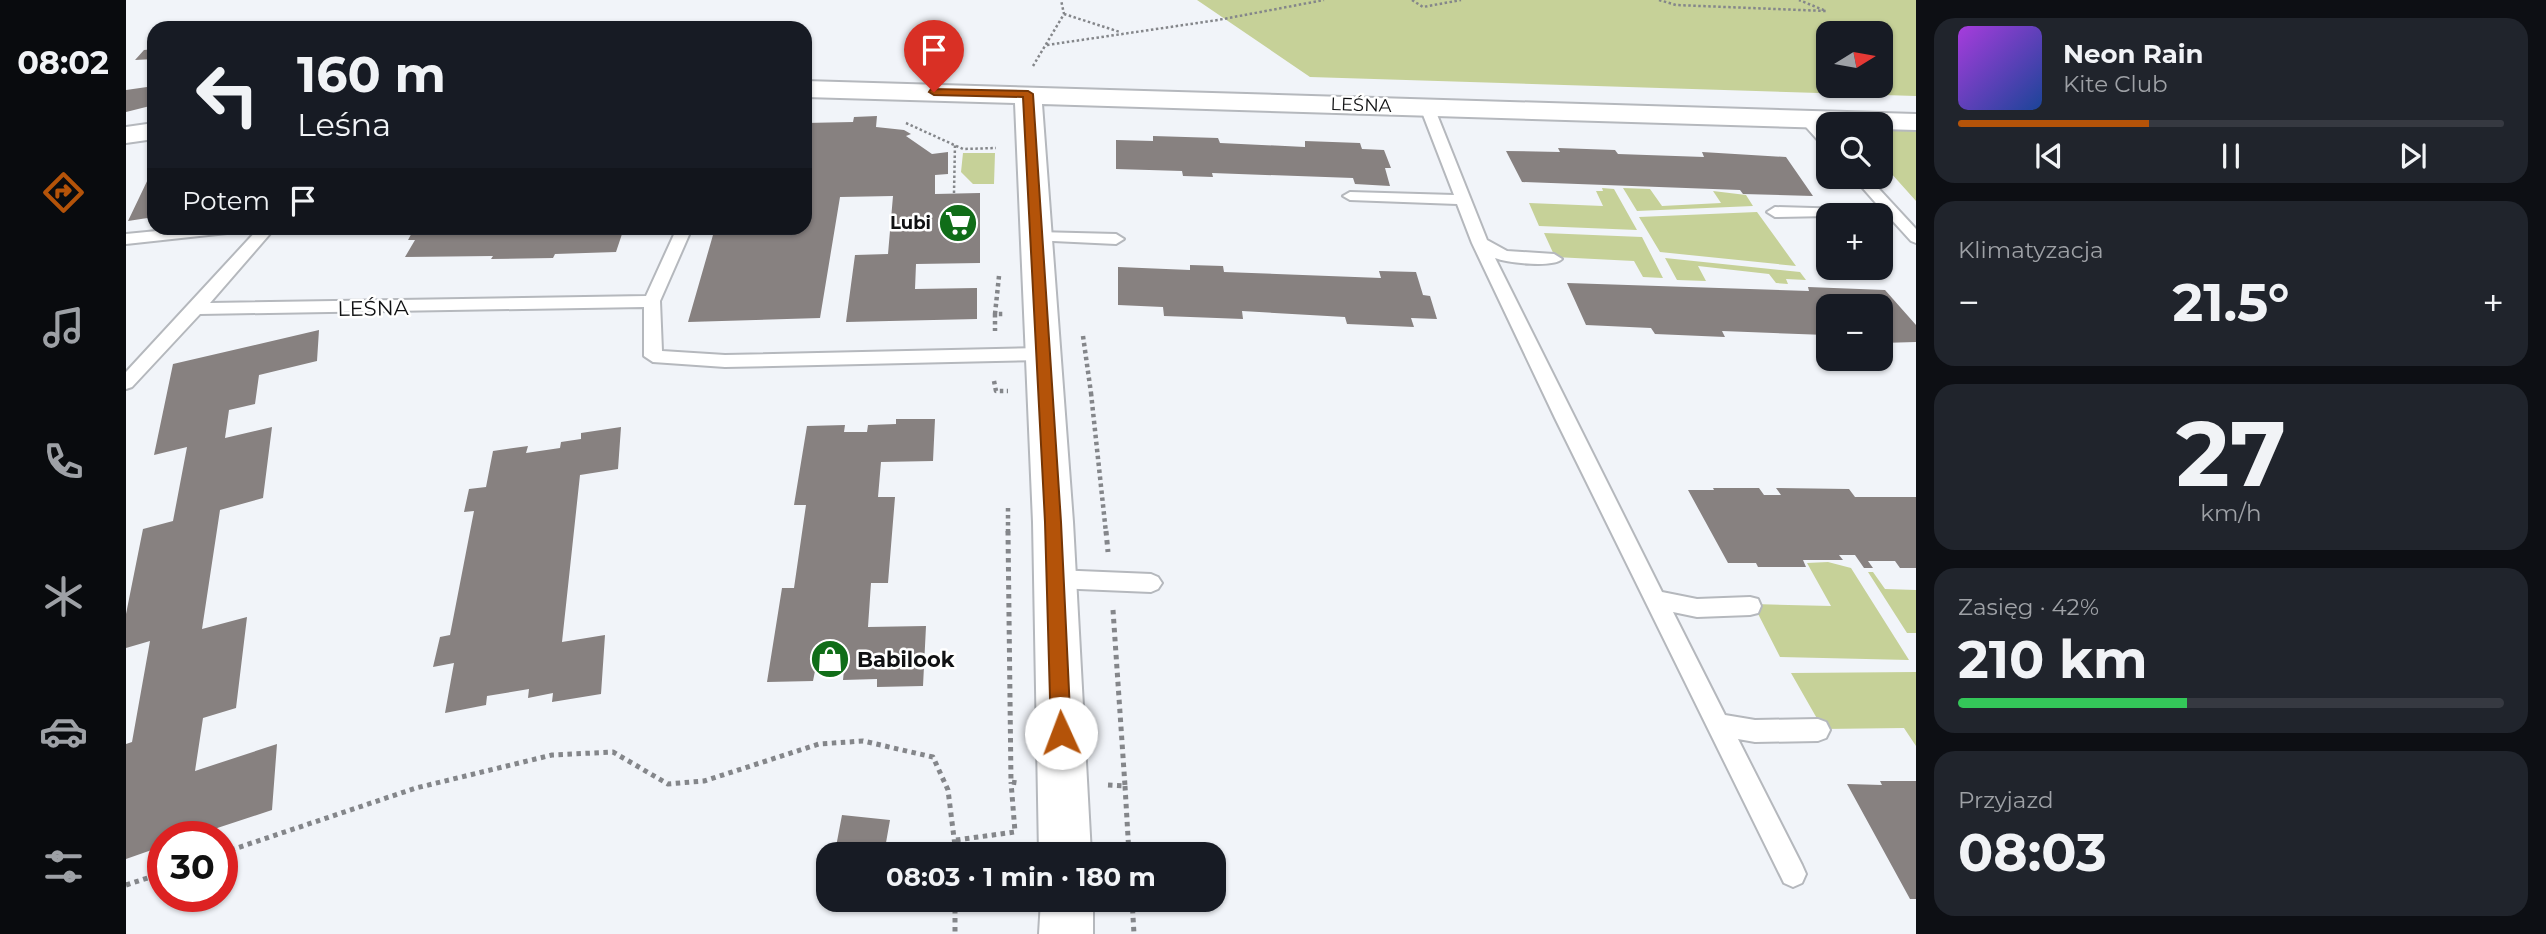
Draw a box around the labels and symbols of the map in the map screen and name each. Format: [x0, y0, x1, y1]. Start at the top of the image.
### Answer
pin [904, 20, 964, 92]
north arrow [1816, 21, 1894, 98]
street label: LEŚNA [1330, 93, 1392, 117]
supermarket icon: Lubi [937, 202, 979, 244]
place label: Lubi [890, 212, 931, 234]
street label: LEŚNA [337, 295, 410, 321]
shop icon: Babilook [809, 638, 851, 680]
place label: Babilook [857, 647, 955, 672]
position arrow [1024, 696, 1098, 770]
speed limit sign: 30 [147, 821, 238, 912]

